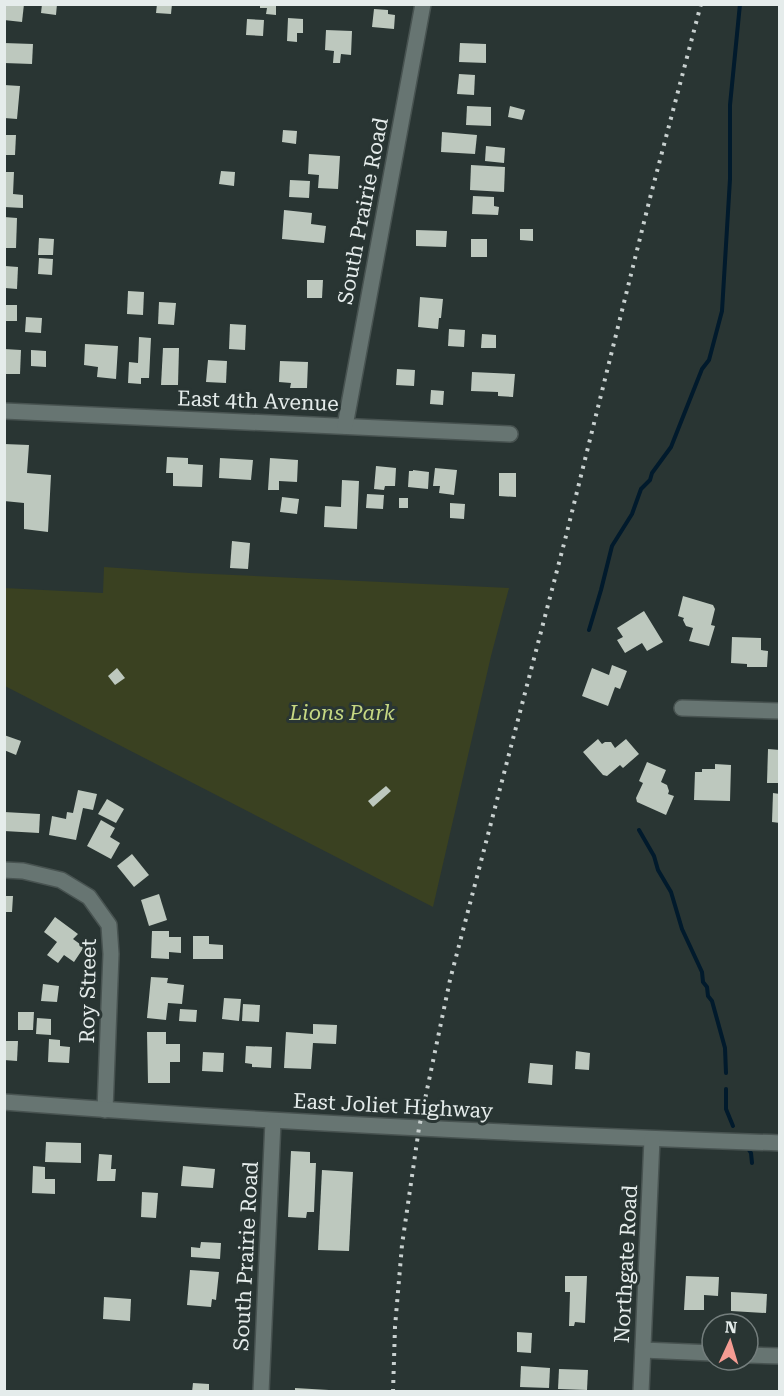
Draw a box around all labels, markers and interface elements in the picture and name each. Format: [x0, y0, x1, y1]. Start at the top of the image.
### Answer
street label: South Prairie Road [333, 115, 393, 307]
street label: East 4th Avenue [177, 386, 339, 416]
park label: Lions Park [288, 701, 395, 725]
street label: Roy Street [75, 938, 101, 1044]
street label: East Joliet Highway [292, 1089, 494, 1123]
street label: South Prairie Road [229, 1160, 263, 1351]
street label: Northgate Road [610, 1184, 642, 1344]
north arrow [700, 1312, 760, 1372]
text: N [724, 1318, 738, 1337]

